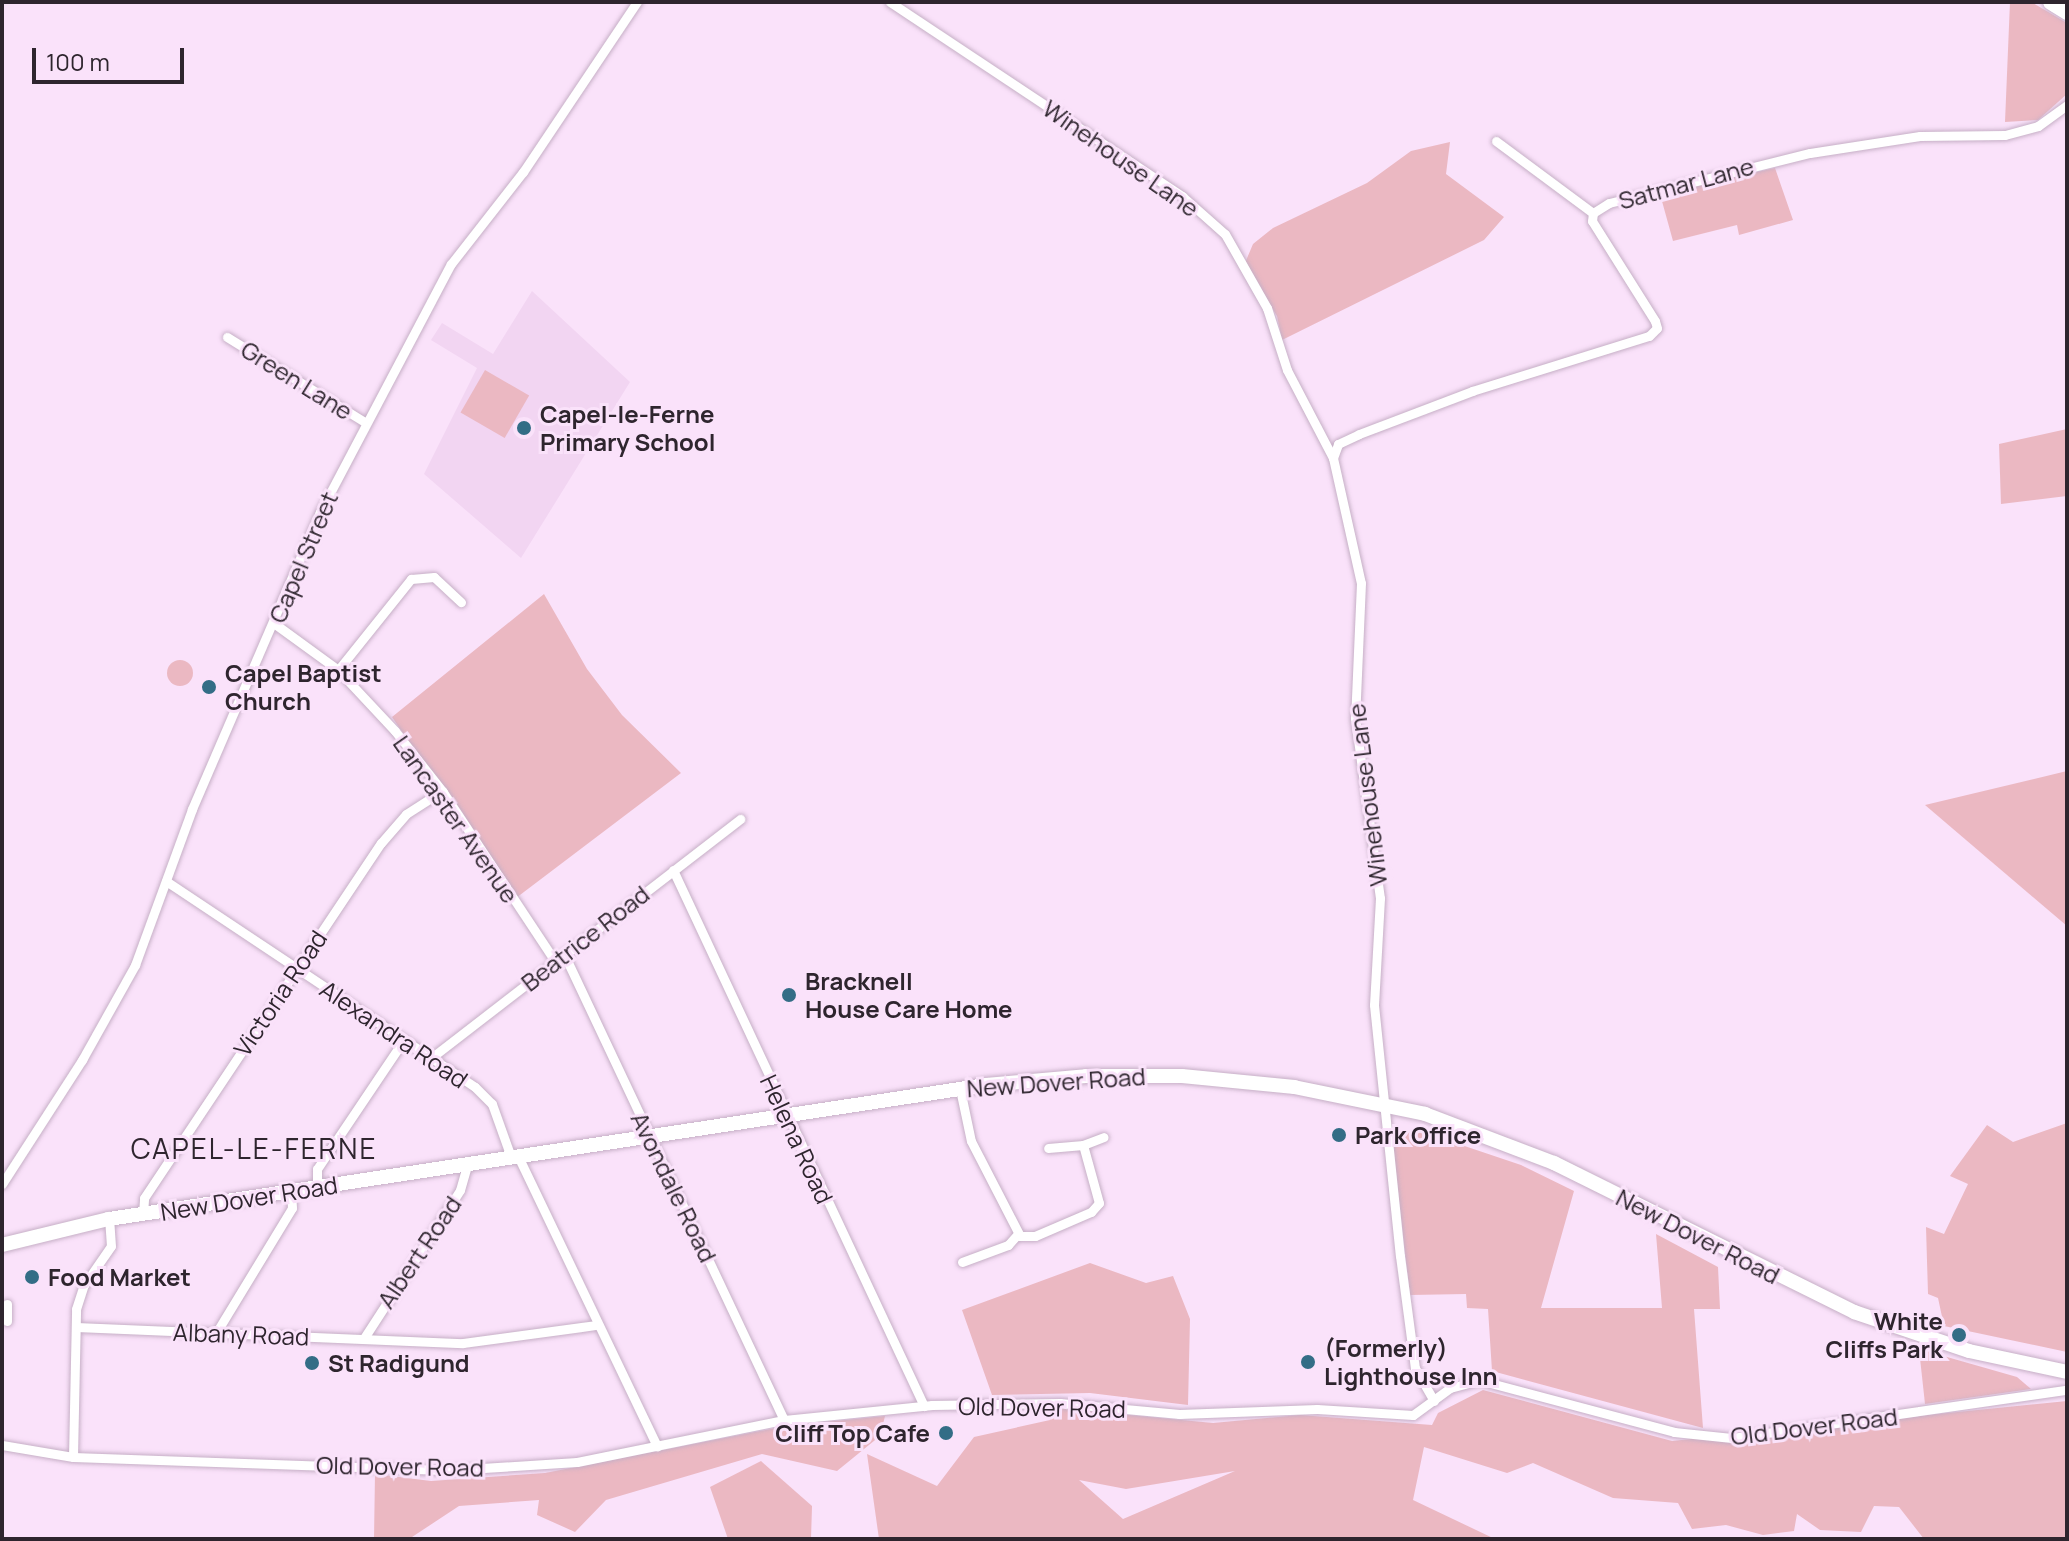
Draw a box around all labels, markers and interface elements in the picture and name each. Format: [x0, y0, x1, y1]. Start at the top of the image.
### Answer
scale bar [36, 32, 188, 82]
text: 100 m [46, 45, 110, 78]
street label: Winehouse Lane [1037, 94, 1205, 222]
street label: Satmar Lane [1615, 151, 1757, 215]
street label: Green Lane [236, 334, 358, 426]
place label: Capel-le-Ferne Primary School [540, 400, 715, 456]
marker: Capel-le-Ferne Primary School [515, 419, 533, 437]
street label: Capel Street [262, 487, 344, 627]
place label: Capel Baptist Church [225, 659, 382, 715]
marker: Capel Baptist Church [200, 678, 218, 696]
street label: Winehouse Lane [1342, 702, 1392, 888]
street label: Lancaster Avenue [388, 730, 524, 908]
street label: Beatrice Road [515, 879, 655, 997]
street label: Victoria Road [227, 925, 333, 1061]
place label: Bracknell House Care Home [805, 967, 1013, 1023]
street label: Alexandra Road [315, 974, 473, 1094]
marker: Bracknell House Care Home [780, 986, 798, 1004]
street label: New Dover Road [966, 1061, 1146, 1103]
street label: Helena Road [755, 1070, 839, 1208]
street label: Avondale Road [625, 1107, 723, 1267]
place label: Park Office [1355, 1121, 1481, 1149]
marker: Park Office [1330, 1126, 1348, 1144]
district label: CAPEL-LE-FERNE [130, 1131, 378, 1165]
street label: New Dover Road [158, 1170, 340, 1226]
street label: New Dover Road [1612, 1183, 1784, 1289]
street label: Albert Road [371, 1190, 467, 1314]
place label: Food Market [48, 1263, 191, 1291]
marker: Food Market [23, 1268, 41, 1286]
place label: White Cliffs Park [1826, 1307, 1943, 1363]
street label: Albany Road [172, 1317, 310, 1351]
marker: White Cliffs Park [1950, 1326, 1968, 1344]
place label: (Formerly) Lighthouse Inn [1324, 1334, 1498, 1390]
place label: St Radigund [328, 1349, 470, 1377]
marker: (Formerly) Lighthouse Inn [1299, 1353, 1317, 1371]
marker: St Radigund [303, 1354, 321, 1372]
street label: Old Dover Road [958, 1391, 1126, 1423]
street label: Old Dover Road [1729, 1401, 1899, 1451]
place label: Cliff Top Cafe [775, 1419, 930, 1447]
marker: Cliff Top Cafe [937, 1424, 955, 1442]
street label: Old Dover Road [316, 1450, 484, 1482]

